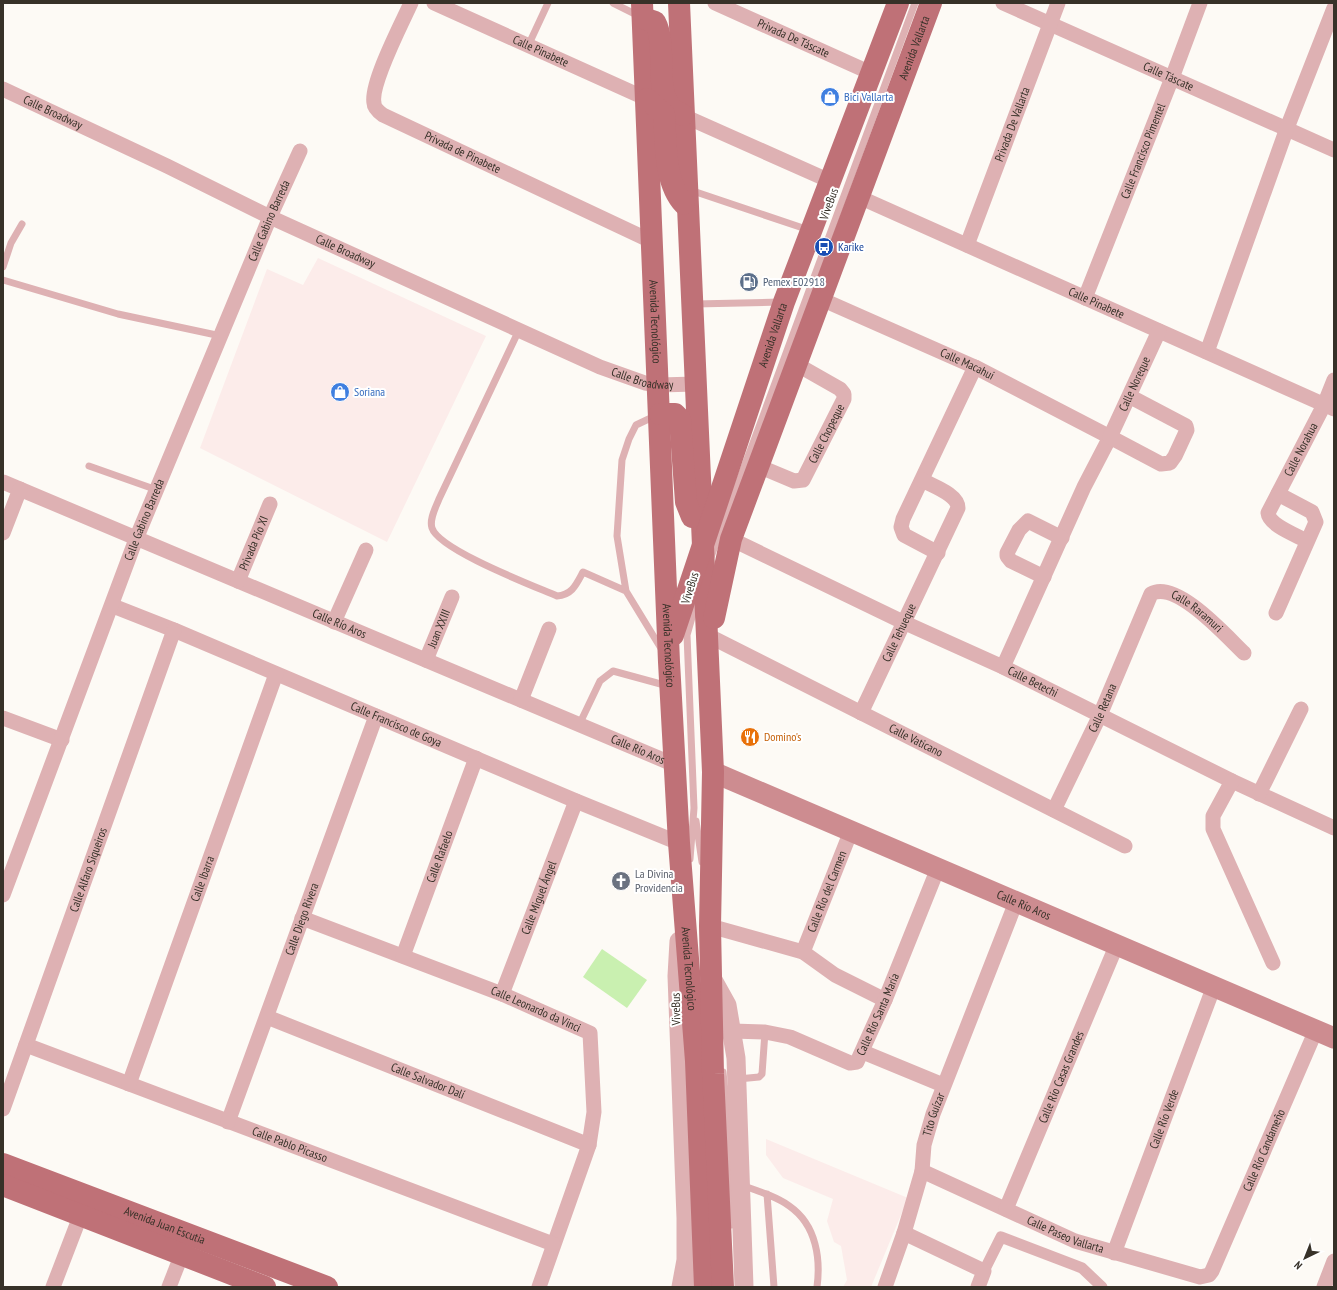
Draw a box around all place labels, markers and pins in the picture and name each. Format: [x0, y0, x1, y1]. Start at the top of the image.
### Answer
shop icon: Bici Vallarta [819, 86, 841, 108]
place label: Bici Vallarta [844, 89, 894, 104]
bus stop icon: Karike [813, 236, 835, 258]
place label: Karike [838, 239, 864, 254]
fuel station icon: Pemex E02918 [738, 271, 760, 293]
place label: Pemex E02918 [763, 274, 825, 289]
shop icon: Soriana [329, 381, 351, 403]
place label: Soriana [354, 384, 385, 399]
restaurant icon: Domino's [739, 726, 761, 748]
place label: Domino's [764, 729, 801, 744]
place label: La Divina Providencia [635, 866, 683, 895]
church icon: La Divina Providencia [610, 870, 632, 892]

